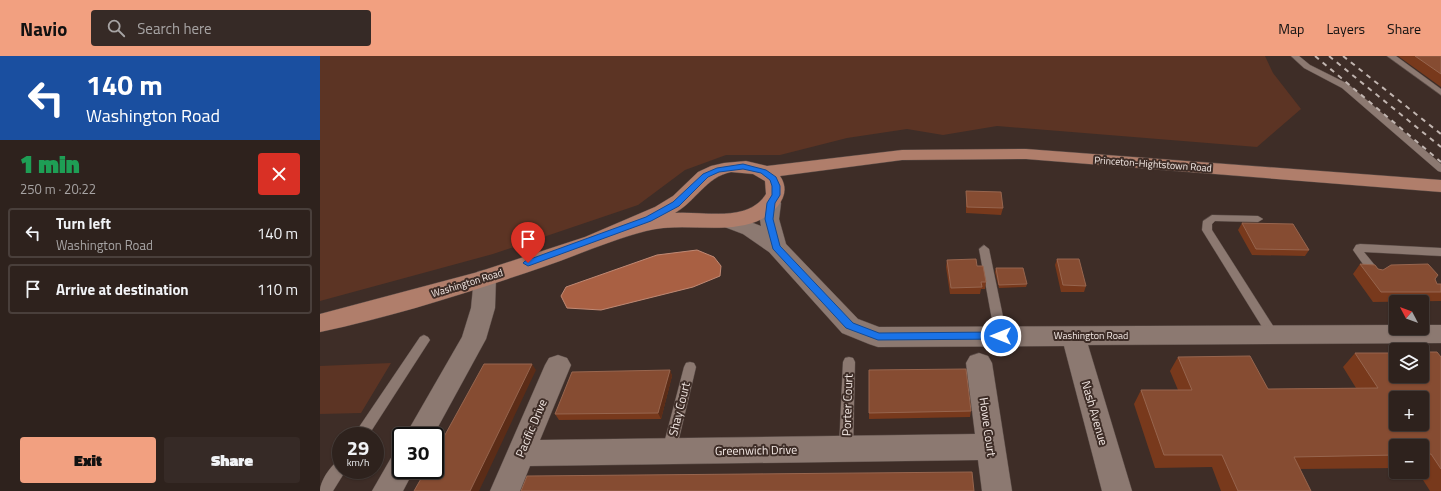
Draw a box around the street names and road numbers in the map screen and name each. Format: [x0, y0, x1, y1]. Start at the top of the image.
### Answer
street label: Princeton-Hightstown Road [1094, 152, 1212, 176]
street label: Washington Road [429, 265, 505, 301]
street label: Washington Road [1054, 328, 1128, 343]
street label: Porter Court [836, 373, 858, 436]
street label: Shay Court [663, 379, 695, 438]
street label: Nash Avenue [1077, 379, 1113, 447]
street label: Pacific Drive [510, 396, 552, 460]
street label: Howe Court [974, 396, 1002, 459]
street label: Greenwich Drive [715, 440, 797, 460]

